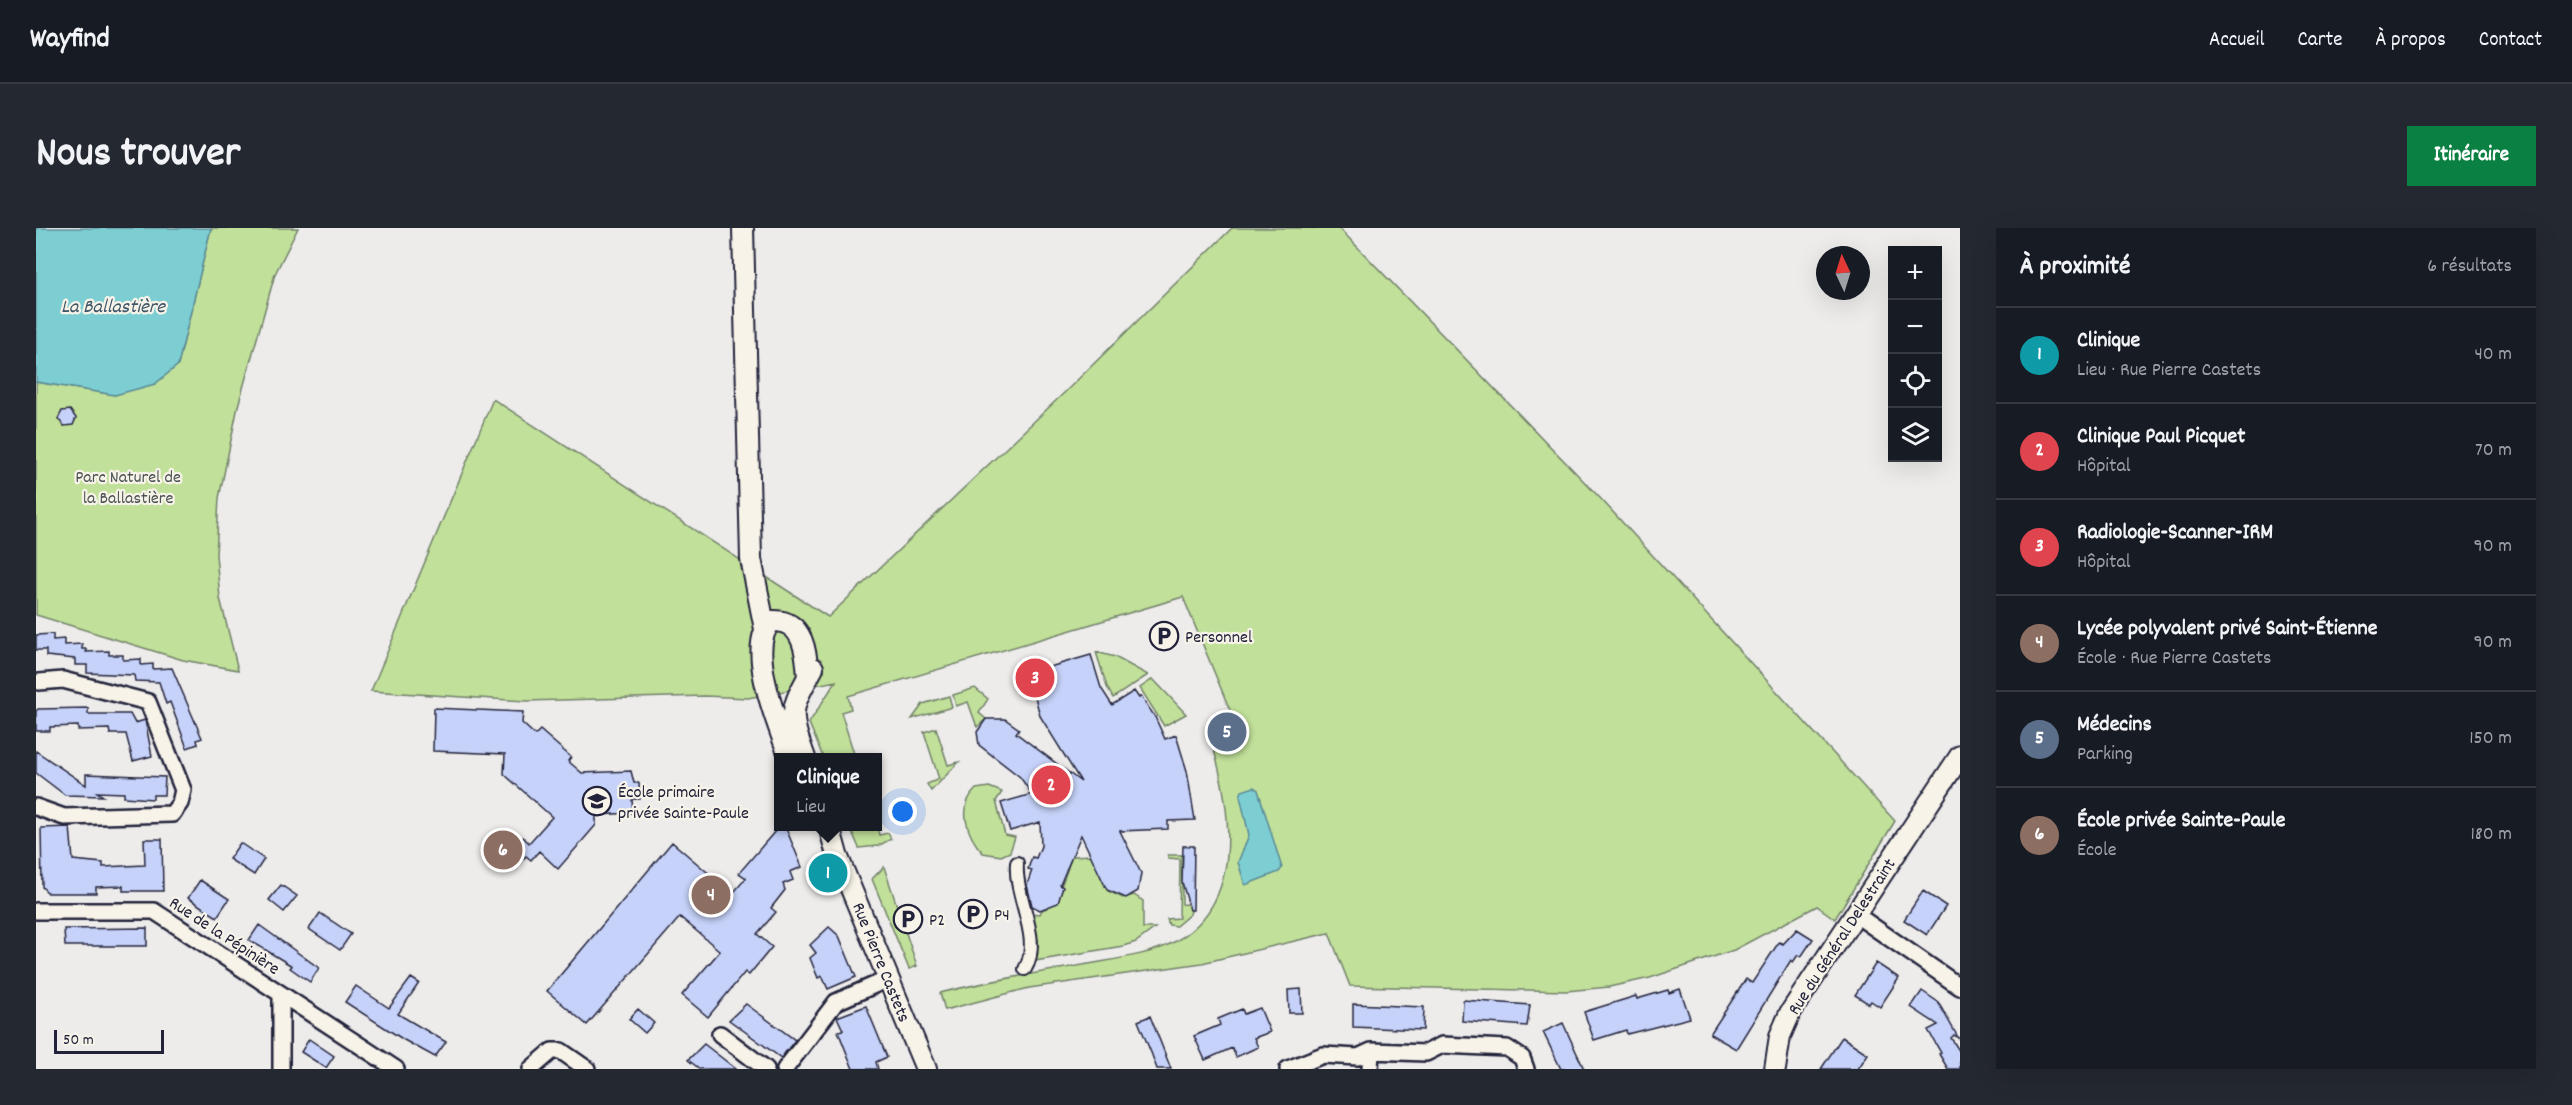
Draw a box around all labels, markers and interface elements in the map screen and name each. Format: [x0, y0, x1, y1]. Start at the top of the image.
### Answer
text: Wayfind [30, 21, 110, 61]
text: Accueil [2209, 26, 2264, 56]
text: Carte [2297, 26, 2342, 56]
text: À propos [2375, 26, 2446, 56]
text: Contact [2479, 26, 2542, 56]
text: Nous trouver [36, 126, 240, 186]
button: Itinéraire [2407, 126, 2536, 186]
north arrow [1816, 246, 1870, 300]
map controls [1888, 246, 1942, 462]
button: + [1888, 246, 1942, 300]
text: À proximité [2020, 249, 2130, 286]
text: 6 résultats [2427, 253, 2512, 281]
water label: La Ballastière [61, 294, 166, 322]
button: − [1888, 300, 1942, 354]
text: Clinique [2077, 326, 2140, 357]
text: 1 [2037, 341, 2042, 369]
text: 40 m [2474, 341, 2512, 369]
button: locate [1888, 354, 1942, 408]
text: Lieu · Rue Pierre Castets [2077, 357, 2261, 385]
button: layers [1888, 408, 1942, 462]
text: Clinique Paul Picquet [2077, 422, 2245, 453]
text: 2 [2035, 437, 2044, 465]
text: 70 m [2475, 437, 2512, 465]
text: Hôpital [2077, 453, 2131, 481]
park label: Parc Naturel de la Ballastière [75, 466, 181, 512]
text: Radiologie-Scanner-IRM [2077, 518, 2273, 549]
text: 3 [2035, 533, 2044, 561]
text: 90 m [2474, 533, 2512, 561]
text: Hôpital [2077, 549, 2131, 577]
text: Lycée polyvalent privé Saint-Étienne [2077, 614, 2377, 645]
parking icon: Personnel [1148, 620, 1180, 652]
place label: Personnel [1185, 626, 1253, 651]
text: 4 [2035, 629, 2044, 657]
text: 90 m [2474, 629, 2512, 657]
text: École · Rue Pierre Castets [2077, 645, 2271, 673]
pin: 3 [1016, 656, 1054, 700]
pin: 5 [1208, 710, 1246, 754]
text: Médecins [2077, 710, 2152, 741]
text: 5 [2035, 725, 2044, 753]
text: 150 m [2469, 725, 2512, 753]
text: Parking [2077, 741, 2133, 769]
popup [774, 753, 882, 831]
pin: 2 [1032, 762, 1070, 808]
text: Clinique [796, 763, 860, 794]
place label: École primaire privée Sainte-Paule [618, 781, 749, 827]
school or university icon: École primaire privée Sainte-Paule [581, 785, 613, 817]
text: Lieu [796, 794, 826, 822]
your location [888, 797, 917, 826]
text: École privée Sainte-Paule [2077, 806, 2286, 837]
text: 6 [2035, 821, 2044, 849]
text: 180 m [2470, 821, 2512, 849]
pin: 6 [484, 828, 522, 872]
text: École [2077, 837, 2117, 865]
pin: 1 [808, 850, 848, 896]
street label: Rue du Général Delestraint [1783, 854, 1903, 1021]
pin: 4 [692, 872, 730, 918]
street label: Rue de la Pépinière [163, 892, 284, 982]
parking icon: P4 [957, 898, 989, 930]
street label: Rue Pierre Castets [844, 899, 915, 1027]
parking icon: P2 [892, 903, 924, 935]
place label: P4 [994, 904, 1010, 929]
place label: P2 [929, 909, 945, 934]
scale bar [54, 1027, 164, 1054]
text: 50 m [63, 1029, 94, 1052]

